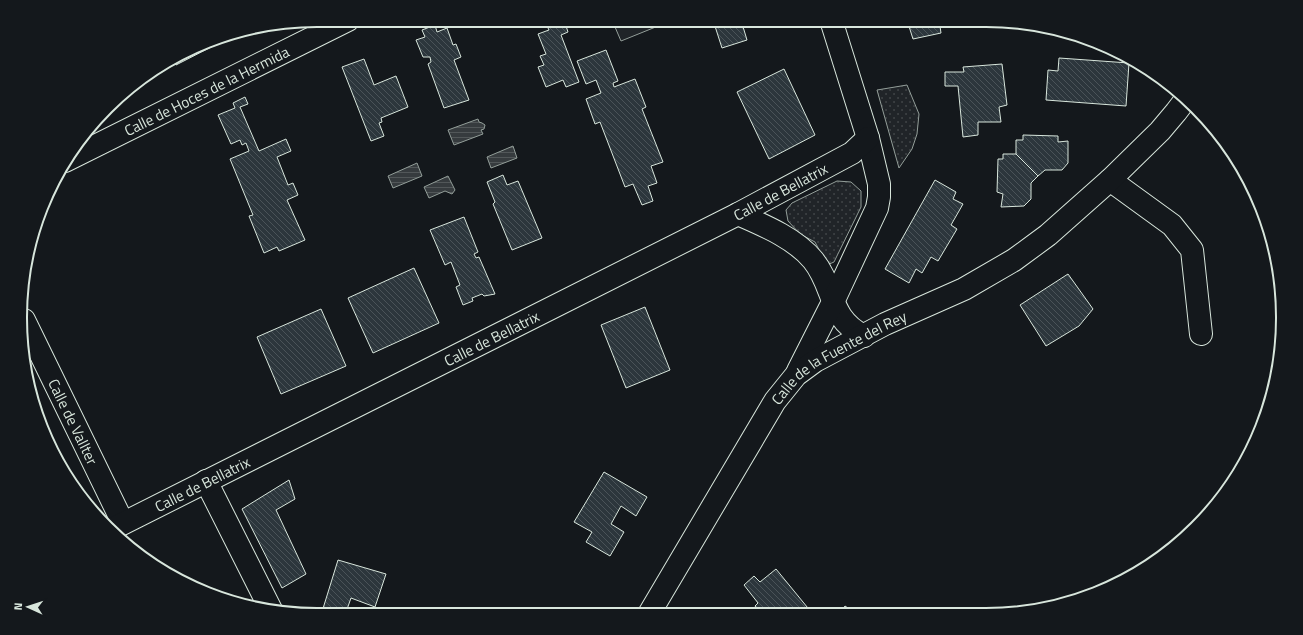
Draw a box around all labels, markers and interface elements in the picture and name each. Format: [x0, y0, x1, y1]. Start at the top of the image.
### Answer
street label: Calle de Hoces de la Hermida [120, 39, 293, 141]
street label: Calle de Bellatrix [729, 157, 832, 226]
street label: Calle de Bellatrix [440, 304, 543, 372]
street label: Calle de la Fuente del Rey [765, 304, 910, 409]
street label: Calle de Vallter [43, 375, 104, 468]
street label: Calle de Bellatrix [150, 450, 254, 517]
north arrow [8, 587, 48, 627]
text: N [10, 602, 26, 611]

